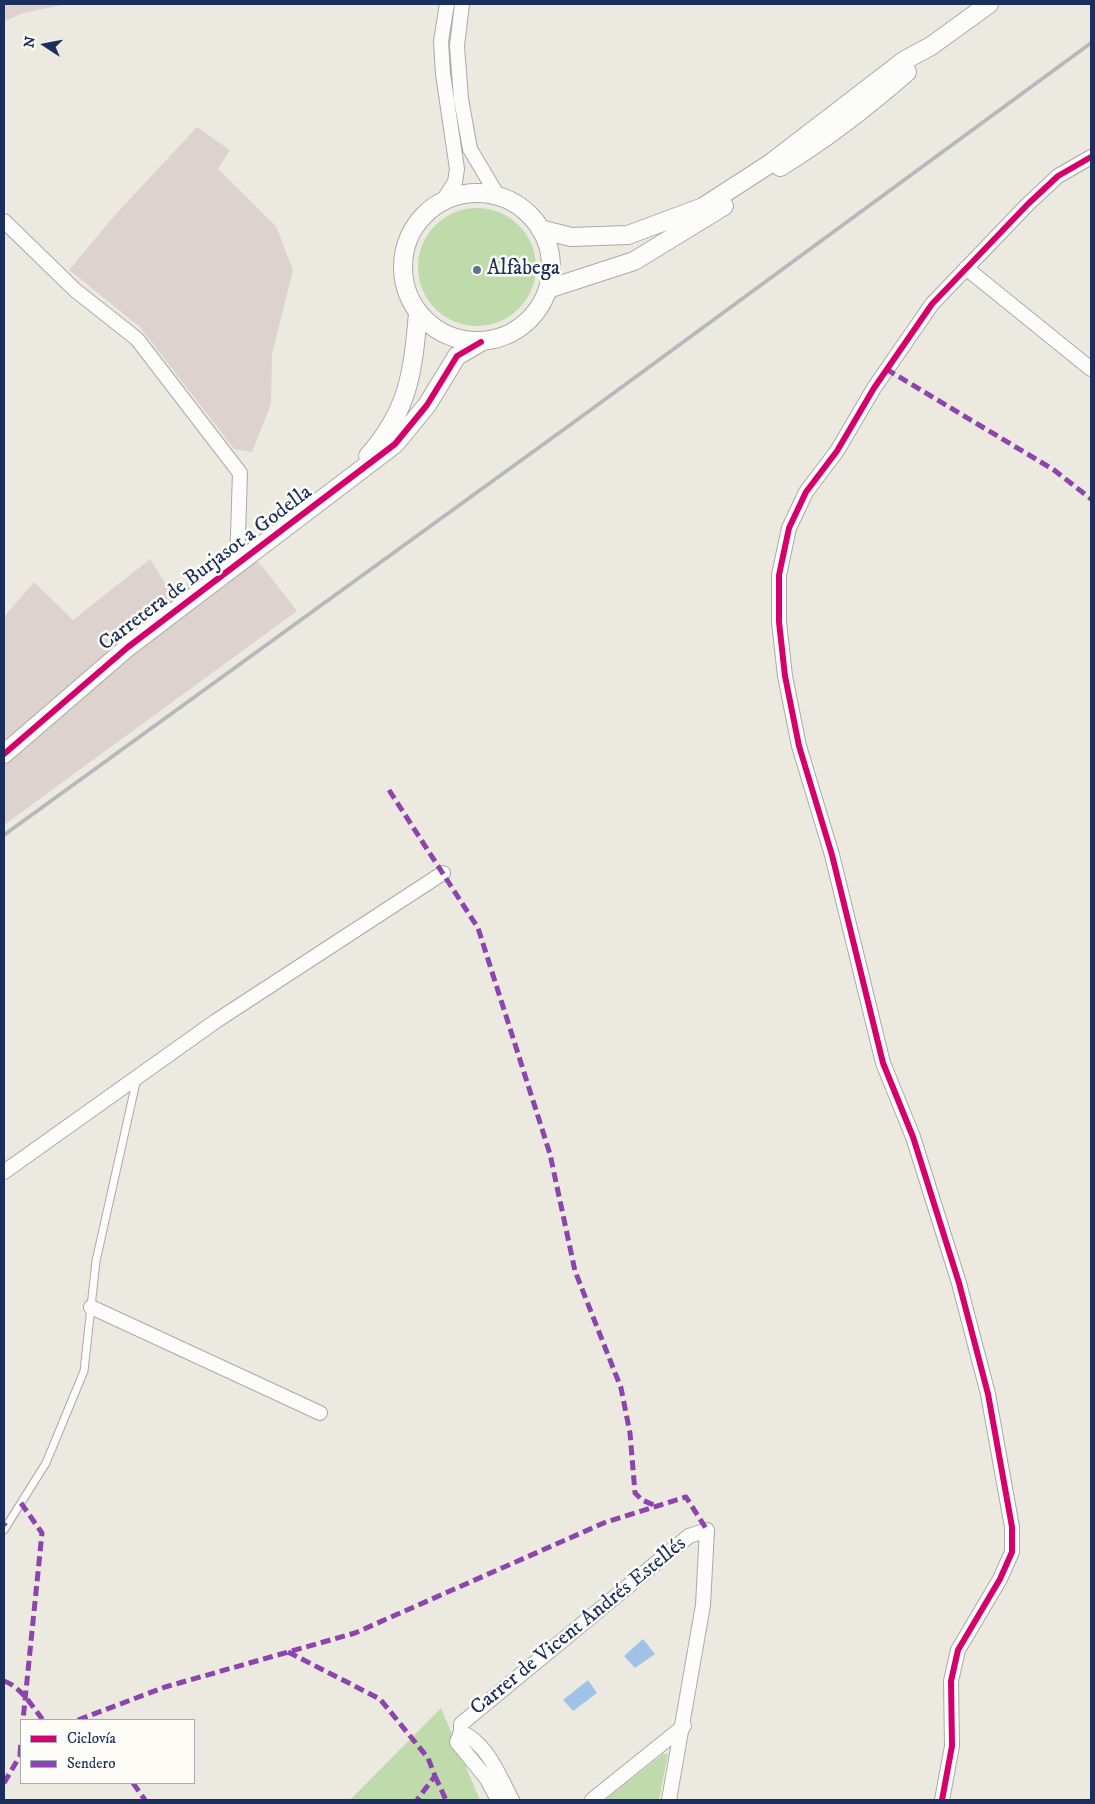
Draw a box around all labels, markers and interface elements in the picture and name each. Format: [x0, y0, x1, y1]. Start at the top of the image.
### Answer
north arrow [20, 20, 70, 70]
text: N [20, 35, 40, 49]
place label: Alfàbega [487, 257, 560, 283]
marker: Alfàbega [471, 264, 483, 276]
street label: Carretera de Burjasot a Godella [94, 481, 318, 657]
street label: Carrer de Vicent Andrés Estellés [466, 1532, 692, 1722]
legend [20, 1719, 195, 1784]
text: Ciclovía [67, 1729, 116, 1748]
text: Sendero [67, 1754, 115, 1773]

